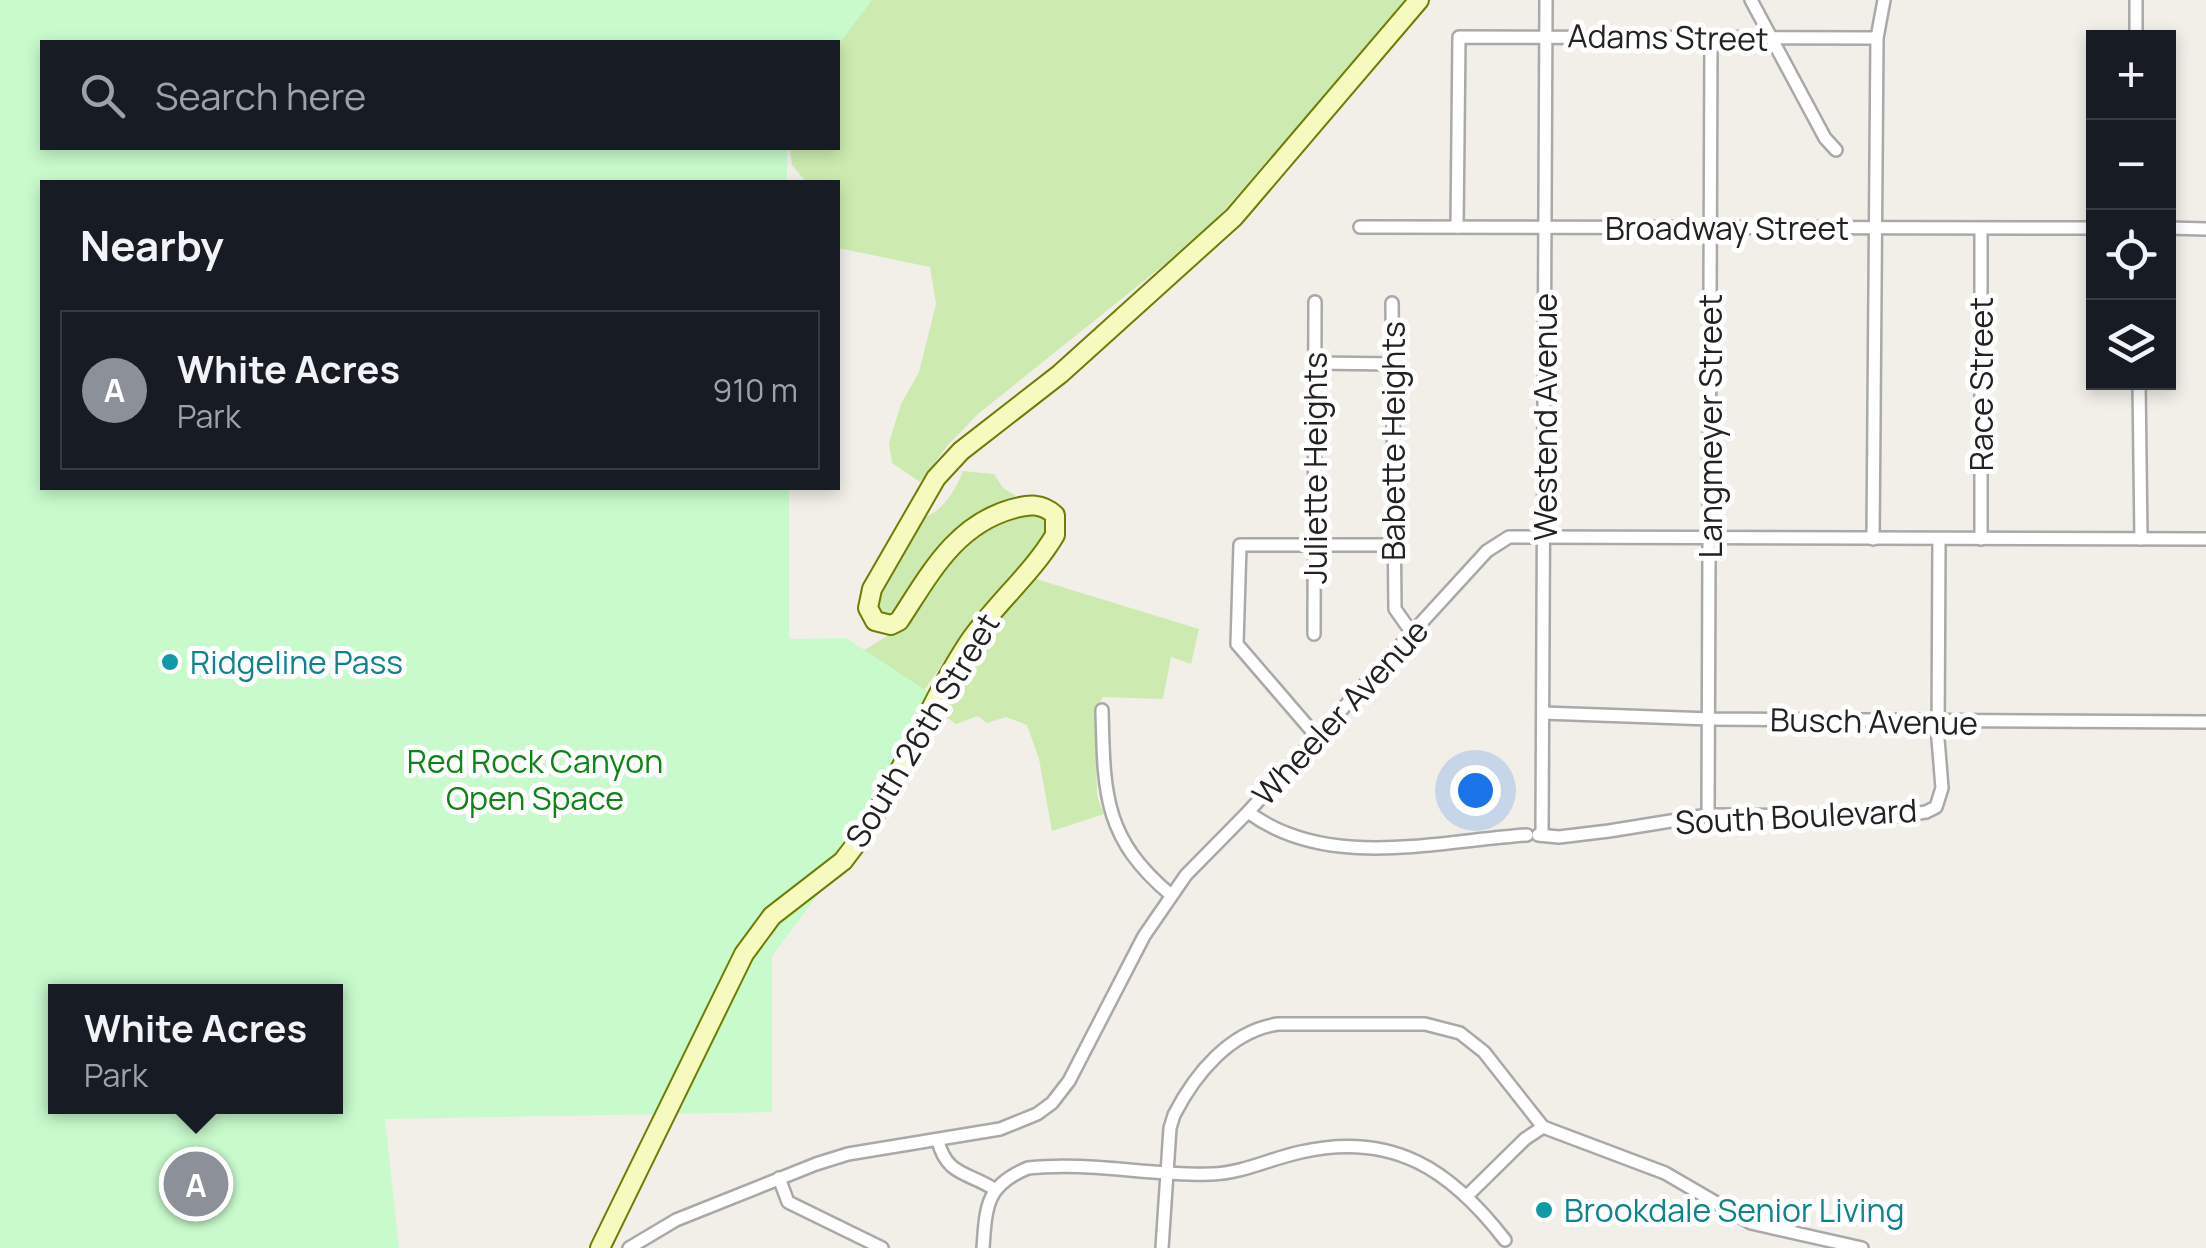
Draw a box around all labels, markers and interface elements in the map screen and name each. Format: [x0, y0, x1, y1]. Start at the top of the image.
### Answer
street label: Adams Street [1567, 13, 1769, 61]
map controls [2086, 30, 2176, 390]
button: + [2086, 30, 2176, 120]
search box [40, 40, 840, 150]
icon: search [75, 68, 130, 123]
text: Search here [155, 69, 366, 121]
button: − [2086, 120, 2176, 210]
street label: Broadway Street [1605, 206, 1849, 250]
button: locate [2086, 210, 2176, 300]
text: Nearby [80, 216, 224, 274]
street label: Westend Avenue [1523, 293, 1567, 541]
street label: Langmeyer Street [1688, 294, 1732, 558]
street label: Race Street [1959, 297, 2003, 471]
button: layers [2086, 300, 2176, 390]
street label: Babette Heights [1371, 321, 1415, 561]
text: White Acres [177, 342, 400, 394]
street label: Juliette Heights [1293, 352, 1337, 584]
text: A [104, 368, 125, 412]
text: 910 m [713, 368, 798, 412]
text: Park [177, 394, 241, 438]
street label: South 26th Street [835, 605, 1009, 855]
street label: Wheeler Avenue [1242, 609, 1438, 815]
place label: Ridgeline Pass [190, 640, 403, 684]
marker: Ridgeline Pass [159, 651, 181, 673]
street label: Busch Avenue [1770, 697, 1978, 745]
park label: Red Rock Canyon Open Space [407, 739, 663, 820]
your location [1450, 765, 1501, 816]
street label: South Boulevard [1674, 788, 1918, 844]
popup [48, 984, 343, 1114]
text: White Acres [84, 1001, 307, 1053]
text: Park [84, 1053, 148, 1097]
pin: A [164, 1146, 228, 1222]
place label: Brookdale Senior Living [1564, 1188, 1904, 1232]
marker: Brookdale Senior Living [1533, 1199, 1555, 1221]

